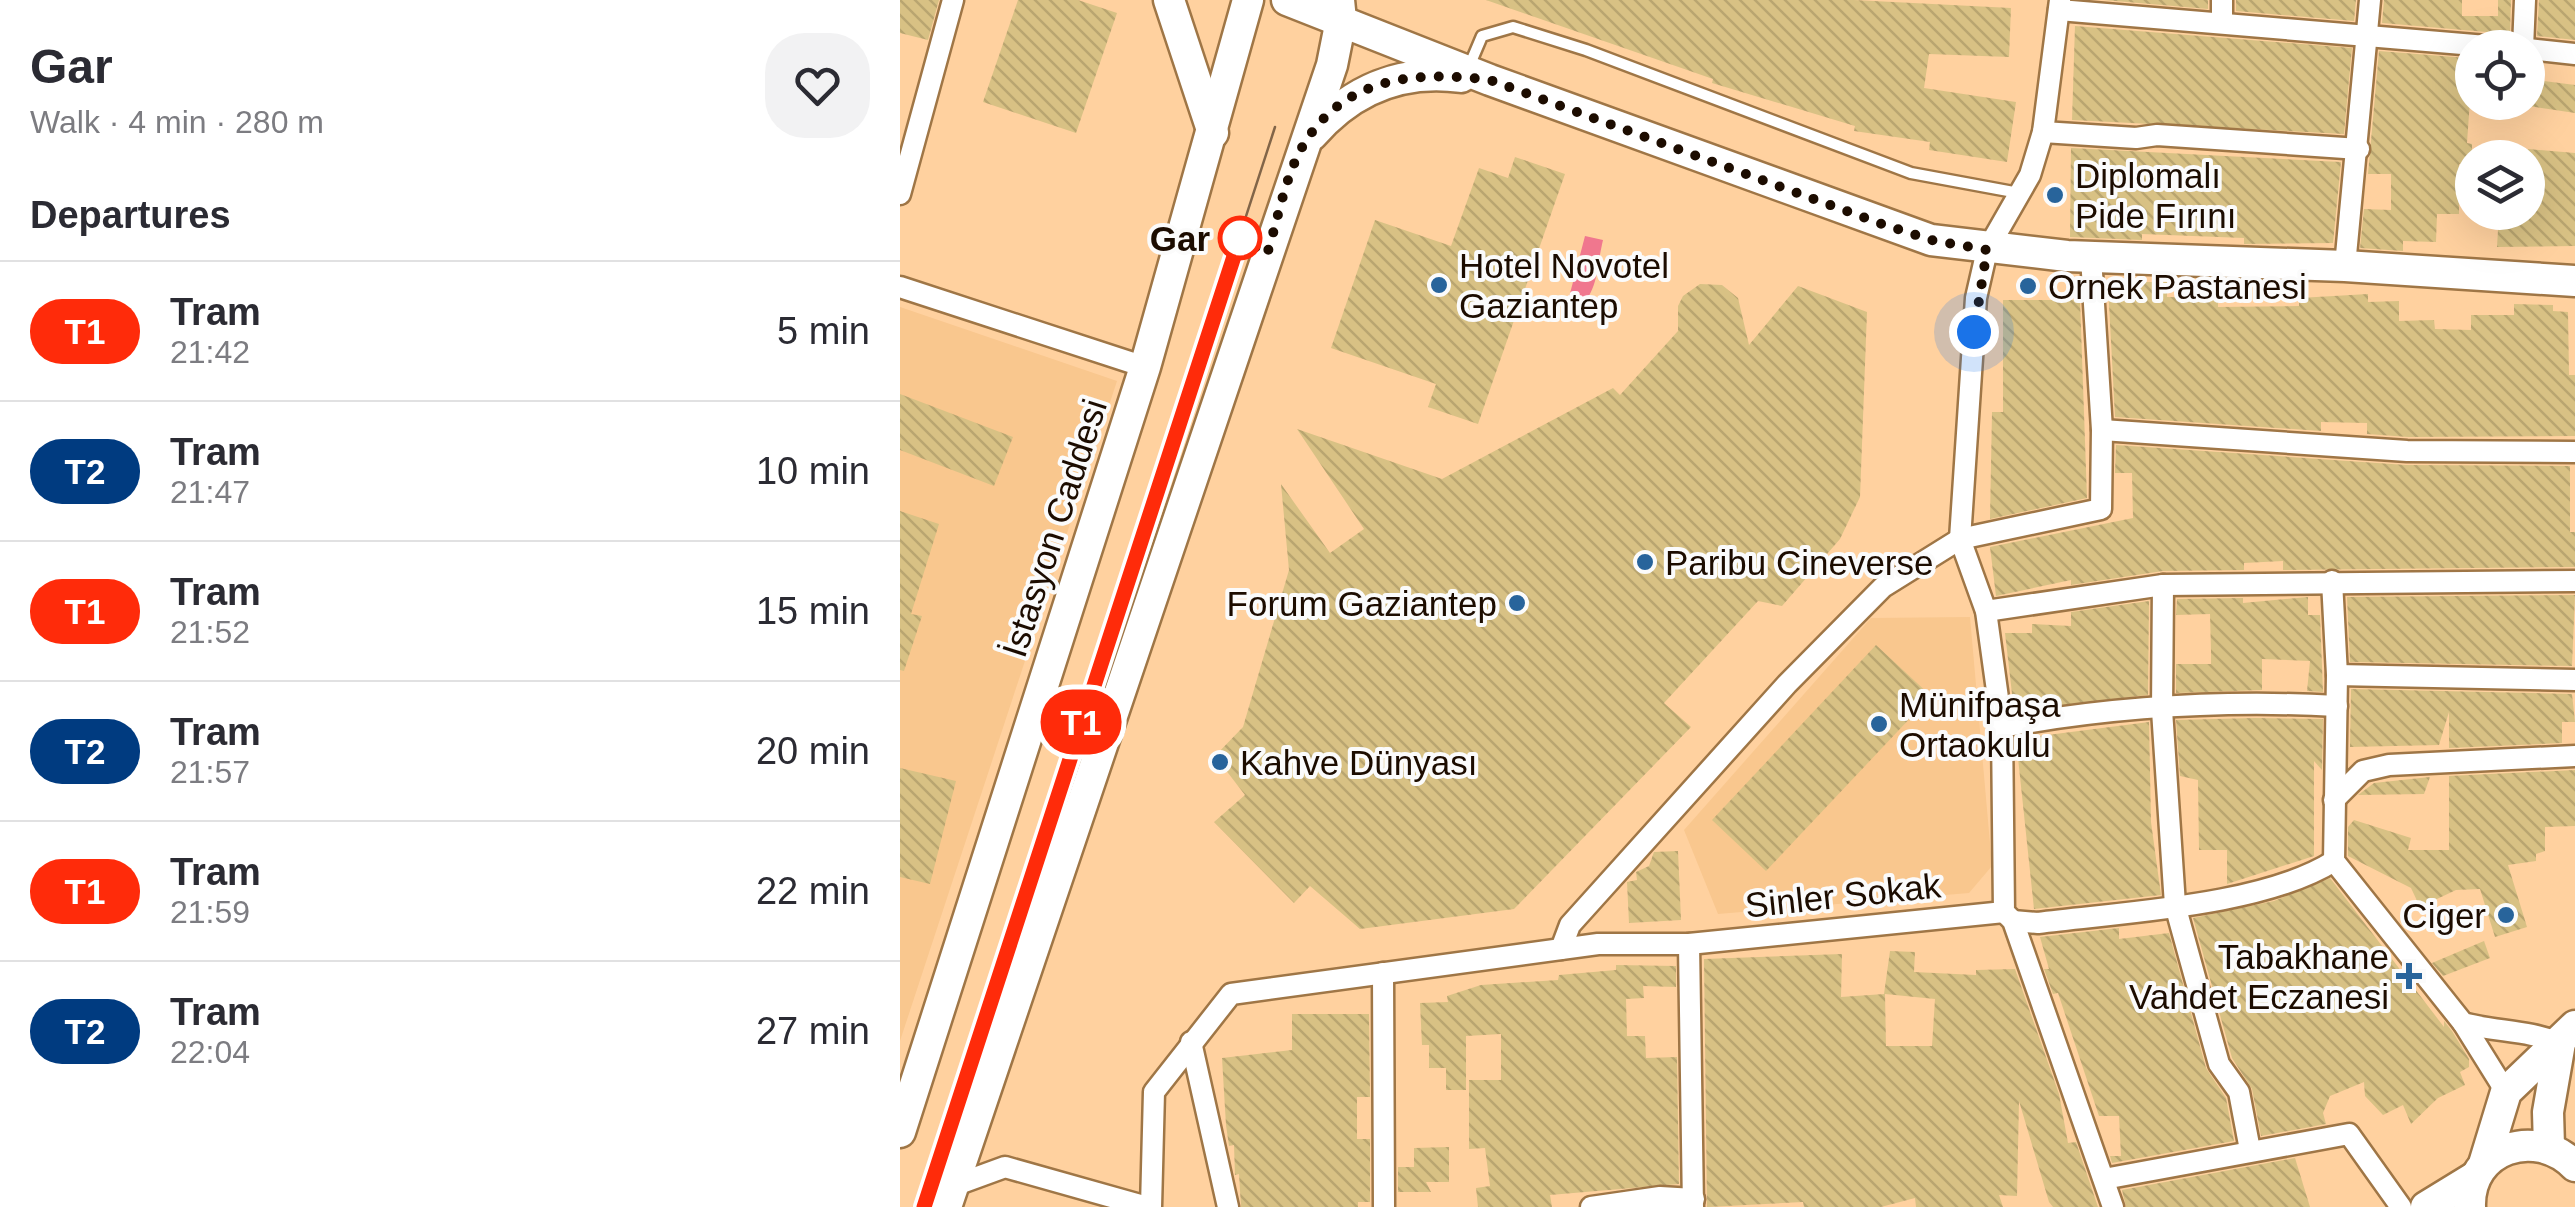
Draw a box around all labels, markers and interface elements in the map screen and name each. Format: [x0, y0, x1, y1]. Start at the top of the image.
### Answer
map controls [2455, 30, 2545, 230]
button: locate [2455, 30, 2545, 120]
button: heart [765, 33, 870, 138]
text: Gar [30, 40, 113, 93]
text: Walk · 4 min · 280 m [30, 104, 324, 140]
button: layers [2455, 140, 2545, 230]
place label: Diplomalı Pide Fırını [2075, 156, 2236, 235]
marker: Diplomalı Pide Fırını [2044, 184, 2066, 206]
text: Departures [30, 194, 231, 236]
marker: Gar [1219, 217, 1261, 259]
place label: Gar [1150, 219, 1210, 258]
place label: Hotel Novotel Gaziantep [1459, 246, 1669, 325]
place label: Ornek Pastanesi [2048, 267, 2307, 306]
marker: Hotel Novotel Gaziantep [1428, 274, 1450, 296]
marker: Ornek Pastanesi [2017, 275, 2039, 297]
text: Tram [170, 291, 261, 333]
your location [1949, 307, 1999, 357]
text: 5 min [777, 310, 870, 352]
text: T1 [65, 312, 105, 351]
text: 21:42 [170, 334, 250, 370]
street label: İstasyon Caddesi [994, 394, 1114, 662]
text: Tram [170, 431, 261, 473]
text: 10 min [756, 450, 870, 492]
text: T2 [65, 452, 105, 491]
text: 21:47 [170, 474, 250, 510]
place label: Paribu Cineverse [1665, 543, 1933, 582]
marker: Paribu Cineverse [1634, 551, 1656, 573]
text: Tram [170, 571, 261, 613]
place label: Forum Gaziantep [1227, 584, 1497, 623]
text: 15 min [756, 590, 870, 632]
text: T1 [65, 592, 105, 631]
marker: Forum Gaziantep [1506, 592, 1528, 614]
text: 21:52 [170, 614, 250, 650]
place label: Münifpaşa Ortaokulu [1899, 685, 2061, 764]
line badge: T1 [1036, 690, 1126, 754]
text: T1 [1061, 703, 1101, 742]
text: Tram [170, 711, 261, 753]
marker: Münifpaşa Ortaokulu [1868, 713, 1890, 735]
text: 20 min [756, 730, 870, 772]
text: T2 [65, 732, 105, 771]
place label: Kahve Dünyası [1240, 743, 1477, 782]
marker: Kahve Dünyası [1209, 751, 1231, 773]
text: 21:57 [170, 754, 250, 790]
text: Tram [170, 851, 261, 893]
street label: Sinler Sokak [1743, 865, 1943, 925]
text: 22 min [756, 870, 870, 912]
text: T1 [65, 872, 105, 911]
text: 21:59 [170, 894, 250, 930]
place label: Ciger [2402, 896, 2486, 935]
marker: Ciger [2495, 904, 2517, 926]
place label: Tabakhane Vahdet Eczanesi [2129, 937, 2389, 1016]
marker: Tabakhane Vahdet Eczanesi [2398, 965, 2420, 987]
text: Tram [170, 991, 261, 1033]
text: 27 min [756, 1010, 870, 1052]
text: T2 [65, 1012, 105, 1051]
text: 22:04 [170, 1034, 250, 1070]

